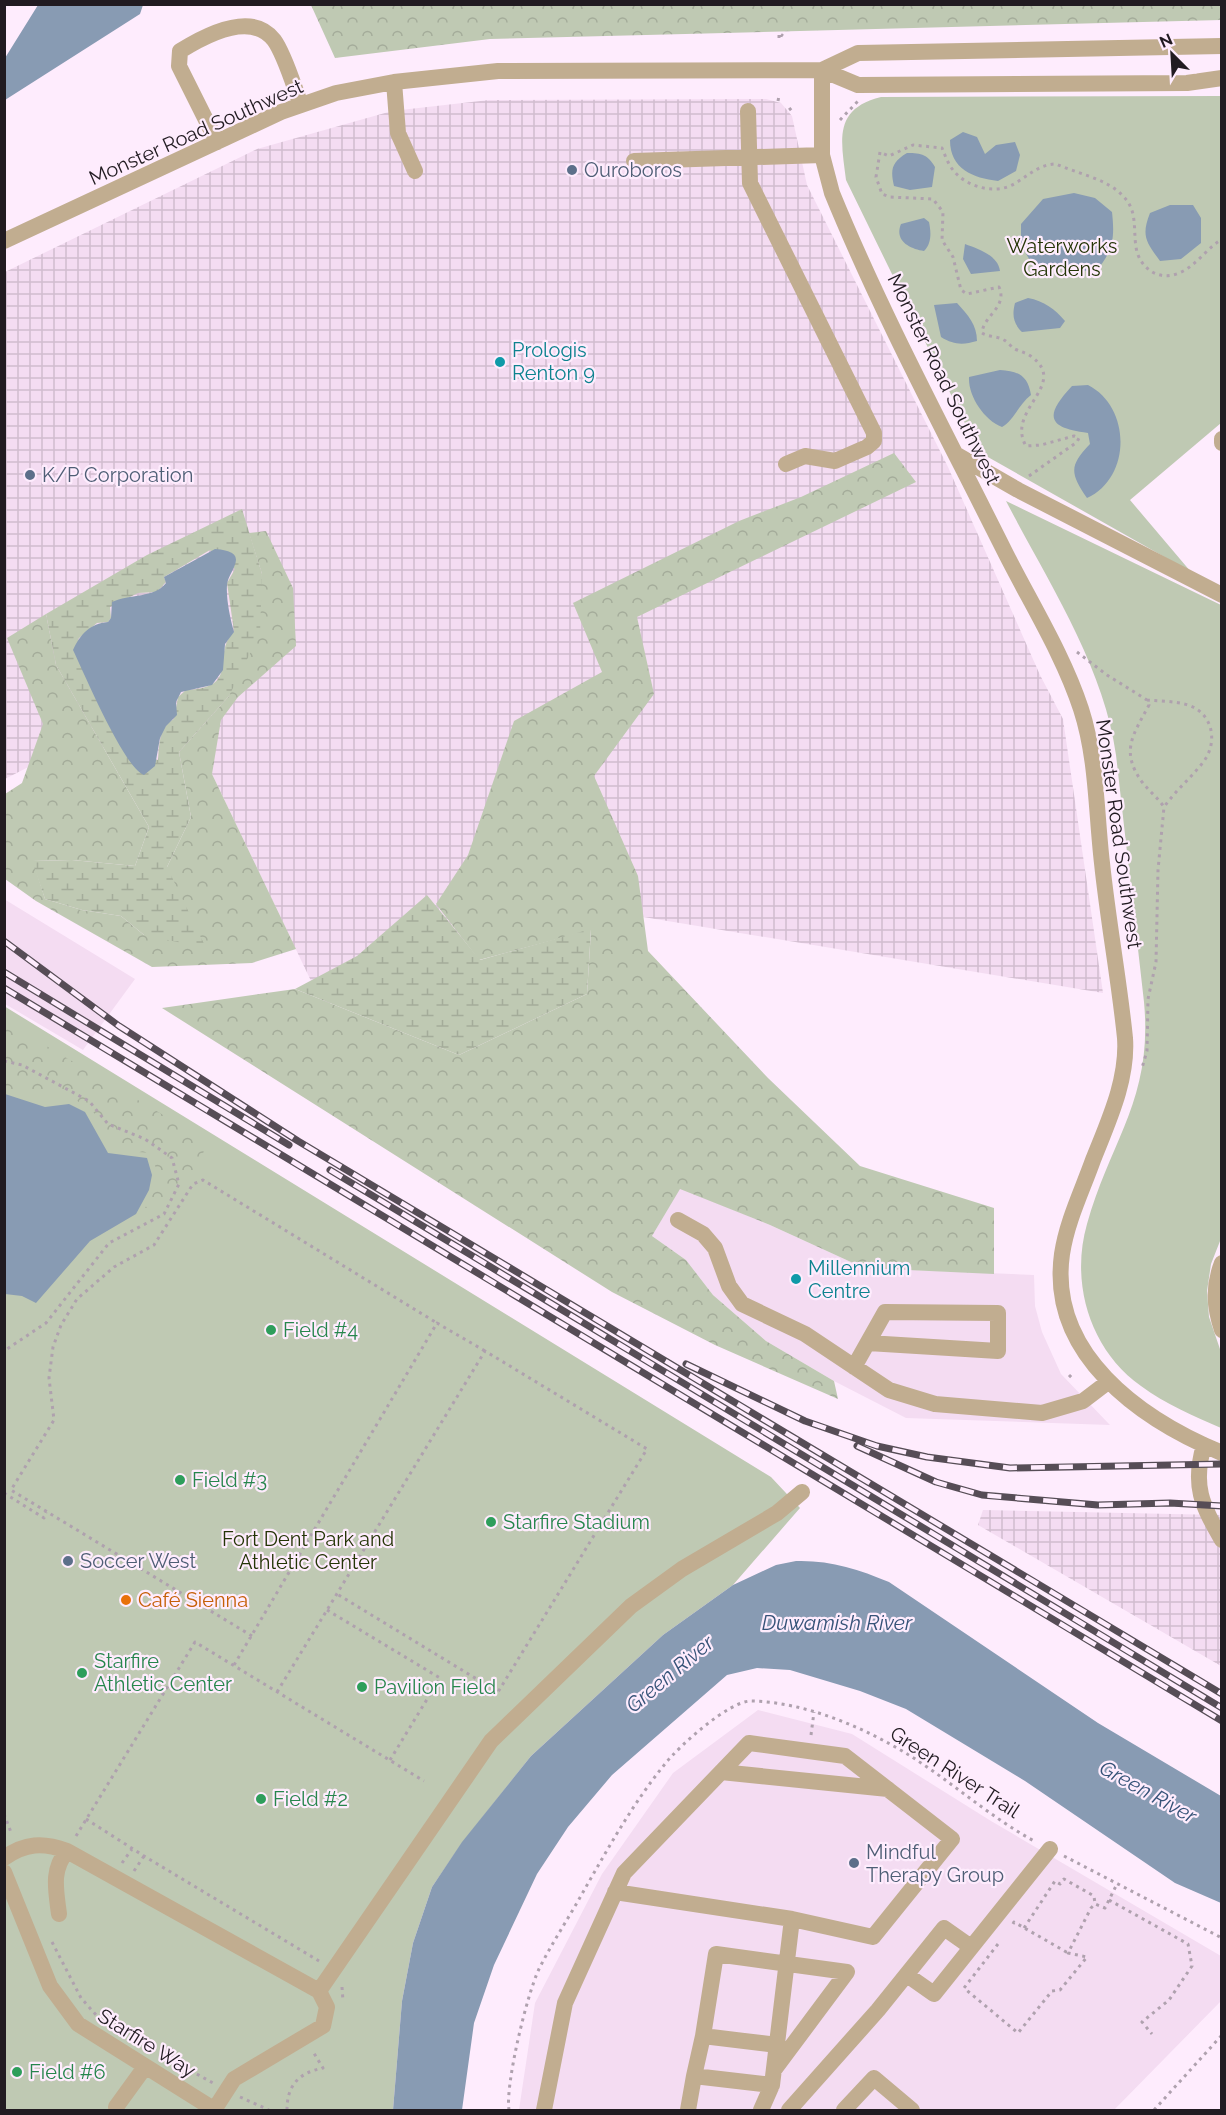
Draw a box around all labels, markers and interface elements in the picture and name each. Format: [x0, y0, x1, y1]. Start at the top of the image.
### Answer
north arrow [1142, 24, 1202, 84]
text: N [1157, 30, 1176, 52]
street label: Monster Road Southwest [85, 74, 307, 190]
place label: Ouroboros [584, 158, 682, 182]
marker: Ouroboros [565, 163, 579, 177]
park label: Waterworks Gardens [1006, 234, 1118, 281]
street label: Monster Road Southwest [882, 270, 1006, 489]
place label: Prologis Renton 9 [512, 338, 595, 385]
marker: Prologis Renton 9 [493, 355, 507, 369]
place label: K/P Corporation [42, 463, 193, 487]
marker: K/P Corporation [23, 468, 37, 482]
street label: Monster Road Southwest [1091, 718, 1147, 951]
place label: Millennium Centre [808, 1256, 910, 1303]
marker: Millennium Centre [789, 1272, 803, 1286]
place label: Field #4 [283, 1318, 358, 1342]
marker: Field #4 [264, 1323, 278, 1337]
place label: Field #3 [192, 1468, 267, 1492]
marker: Field #3 [173, 1473, 187, 1487]
place label: Starfire Stadium [503, 1510, 650, 1534]
marker: Starfire Stadium [484, 1515, 498, 1529]
park label: Fort Dent Park and Athletic Center [222, 1527, 394, 1574]
place label: Soccer West [80, 1549, 196, 1573]
marker: Soccer West [61, 1554, 75, 1568]
place label: Café Sienna [138, 1588, 248, 1612]
marker: Café Sienna [119, 1593, 133, 1607]
water label: Duwamish River [762, 1610, 913, 1635]
water label: Green River [621, 1629, 719, 1718]
place label: Starfire Athletic Center [94, 1649, 232, 1696]
marker: Starfire Athletic Center [75, 1666, 89, 1680]
place label: Pavilion Field [374, 1675, 496, 1699]
marker: Pavilion Field [355, 1680, 369, 1694]
street label: Green River Trail [886, 1721, 1025, 1823]
water label: Green River [1095, 1755, 1202, 1829]
place label: Field #2 [273, 1787, 348, 1811]
marker: Field #2 [254, 1792, 268, 1806]
place label: Mindful Therapy Group [866, 1840, 1004, 1887]
marker: Mindful Therapy Group [847, 1856, 861, 1870]
street label: Starfire Way [94, 2003, 200, 2083]
place label: Field #6 [29, 2060, 106, 2084]
marker: Field #6 [10, 2065, 24, 2079]

